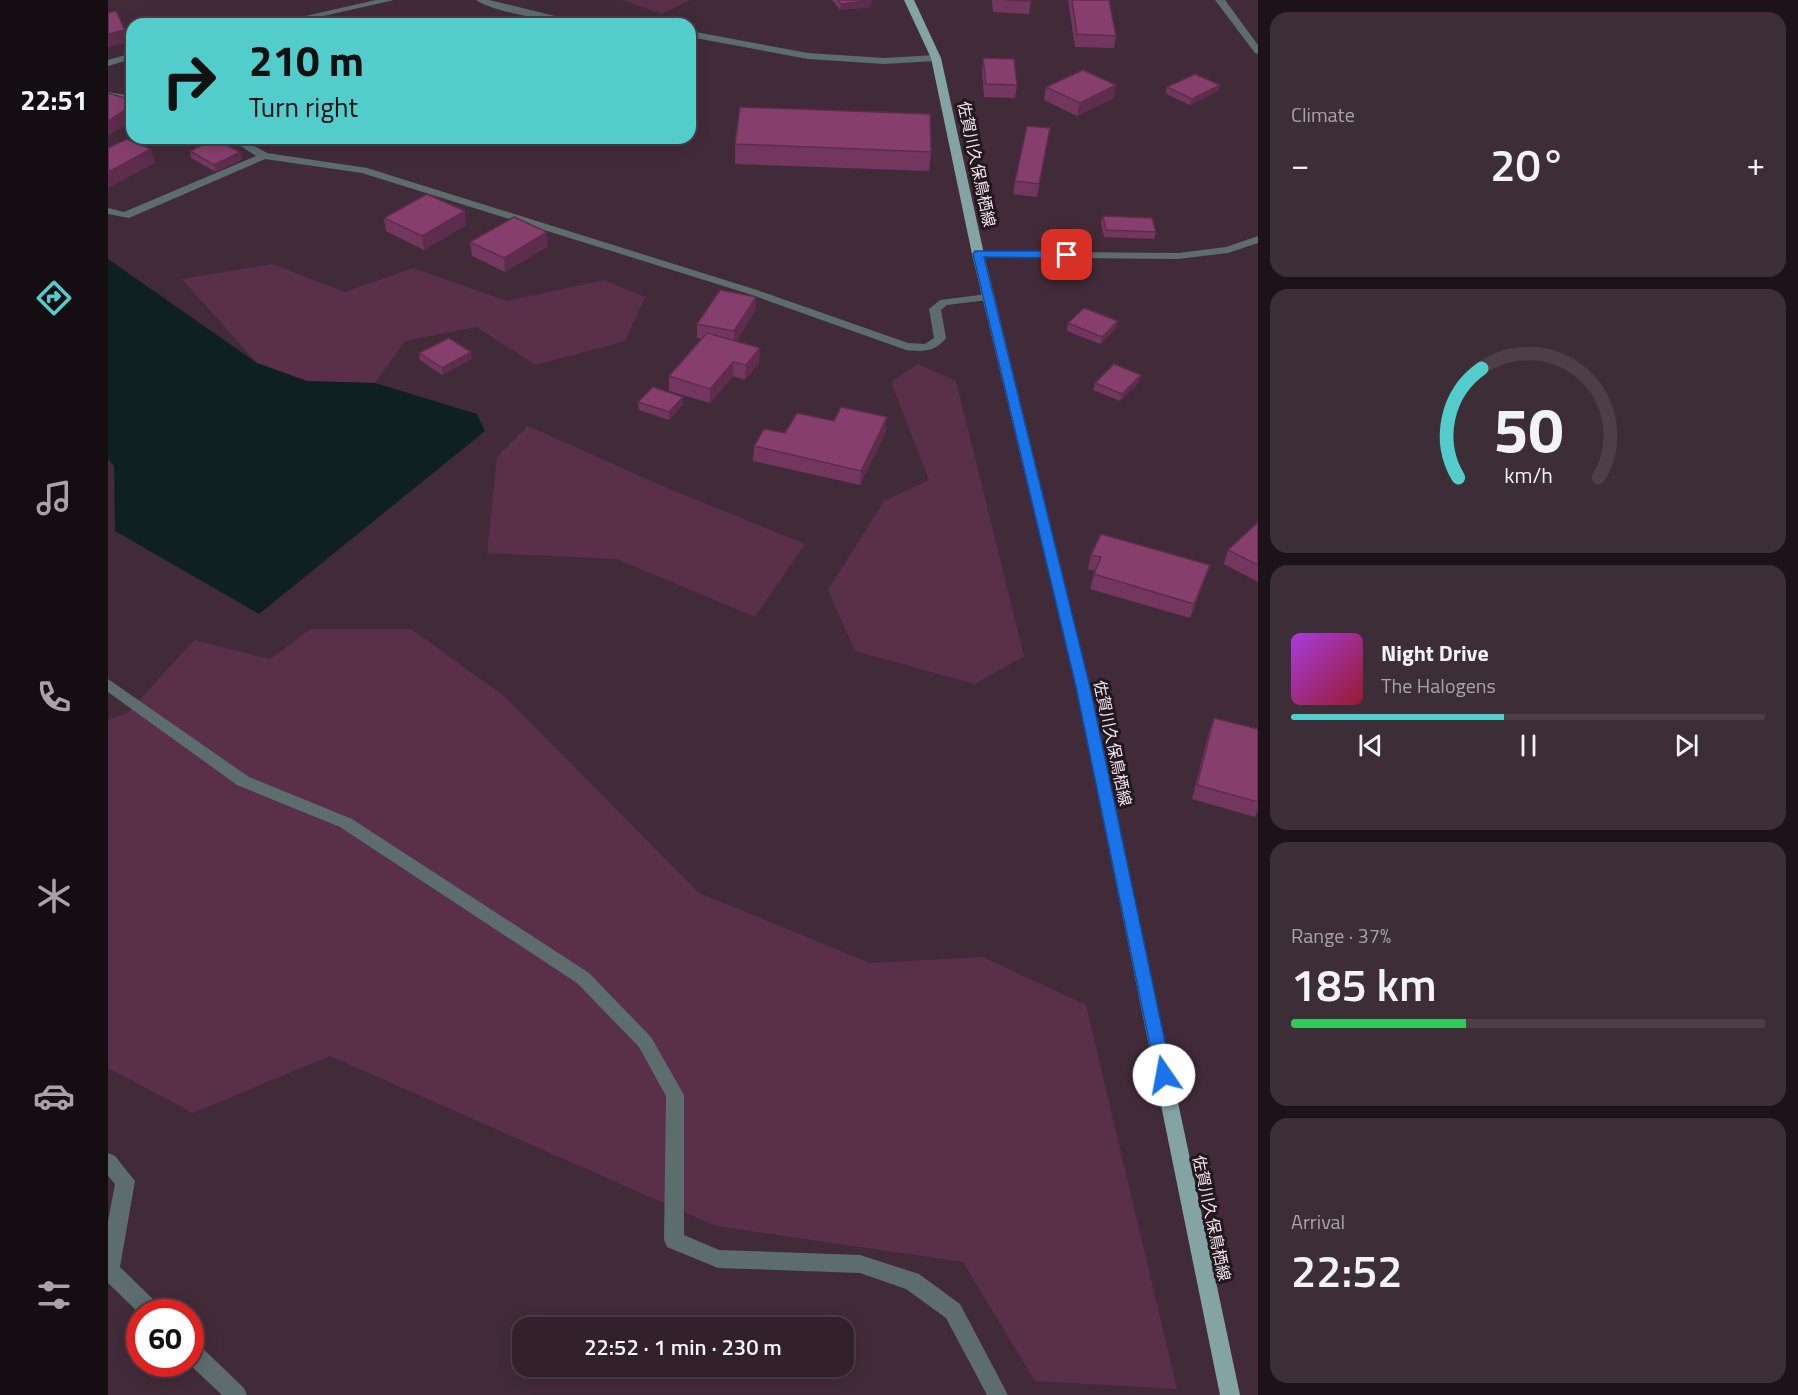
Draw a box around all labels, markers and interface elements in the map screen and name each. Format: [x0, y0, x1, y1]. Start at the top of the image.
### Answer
text: 210 m [249, 28, 364, 92]
icon: right [150, 42, 228, 120]
text: 22:51 [20, 79, 88, 120]
text: Turn right [249, 86, 358, 127]
street label: 佐賀川久保鳥栖線 [952, 99, 1002, 229]
text: Climate [1291, 99, 1355, 130]
text: 20° [1490, 130, 1566, 198]
text: − [1291, 139, 1309, 189]
text: + [1747, 139, 1765, 189]
pin [1041, 229, 1092, 280]
icon: arrive [1050, 238, 1083, 271]
icon: directions [33, 277, 75, 319]
text: 50 [1493, 381, 1563, 476]
text: km/h [1504, 459, 1552, 491]
icon: music [33, 477, 75, 519]
text: Night Drive [1381, 636, 1489, 670]
text: The Halogens [1381, 670, 1496, 701]
icon: phone [33, 676, 75, 718]
street label: 佐賀川久保鳥栖線 [1088, 678, 1138, 808]
icon: previous [1354, 729, 1387, 762]
icon: pause [1512, 729, 1545, 762]
icon: next [1670, 729, 1703, 762]
icon: climate [33, 875, 75, 917]
text: Range · 37% [1291, 920, 1391, 951]
text: 185 km [1291, 950, 1437, 1018]
position arrow [1132, 1043, 1196, 1107]
icon: car [33, 1075, 75, 1117]
street label: 佐賀川久保鳥栖線 [1187, 1153, 1237, 1283]
text: Arrival [1291, 1206, 1345, 1237]
text: 22:52 [1291, 1236, 1403, 1304]
icon: filters [33, 1274, 75, 1316]
speed limit sign: 60 [126, 1299, 204, 1377]
text: 22:52 · 1 min · 230 m [584, 1330, 782, 1364]

